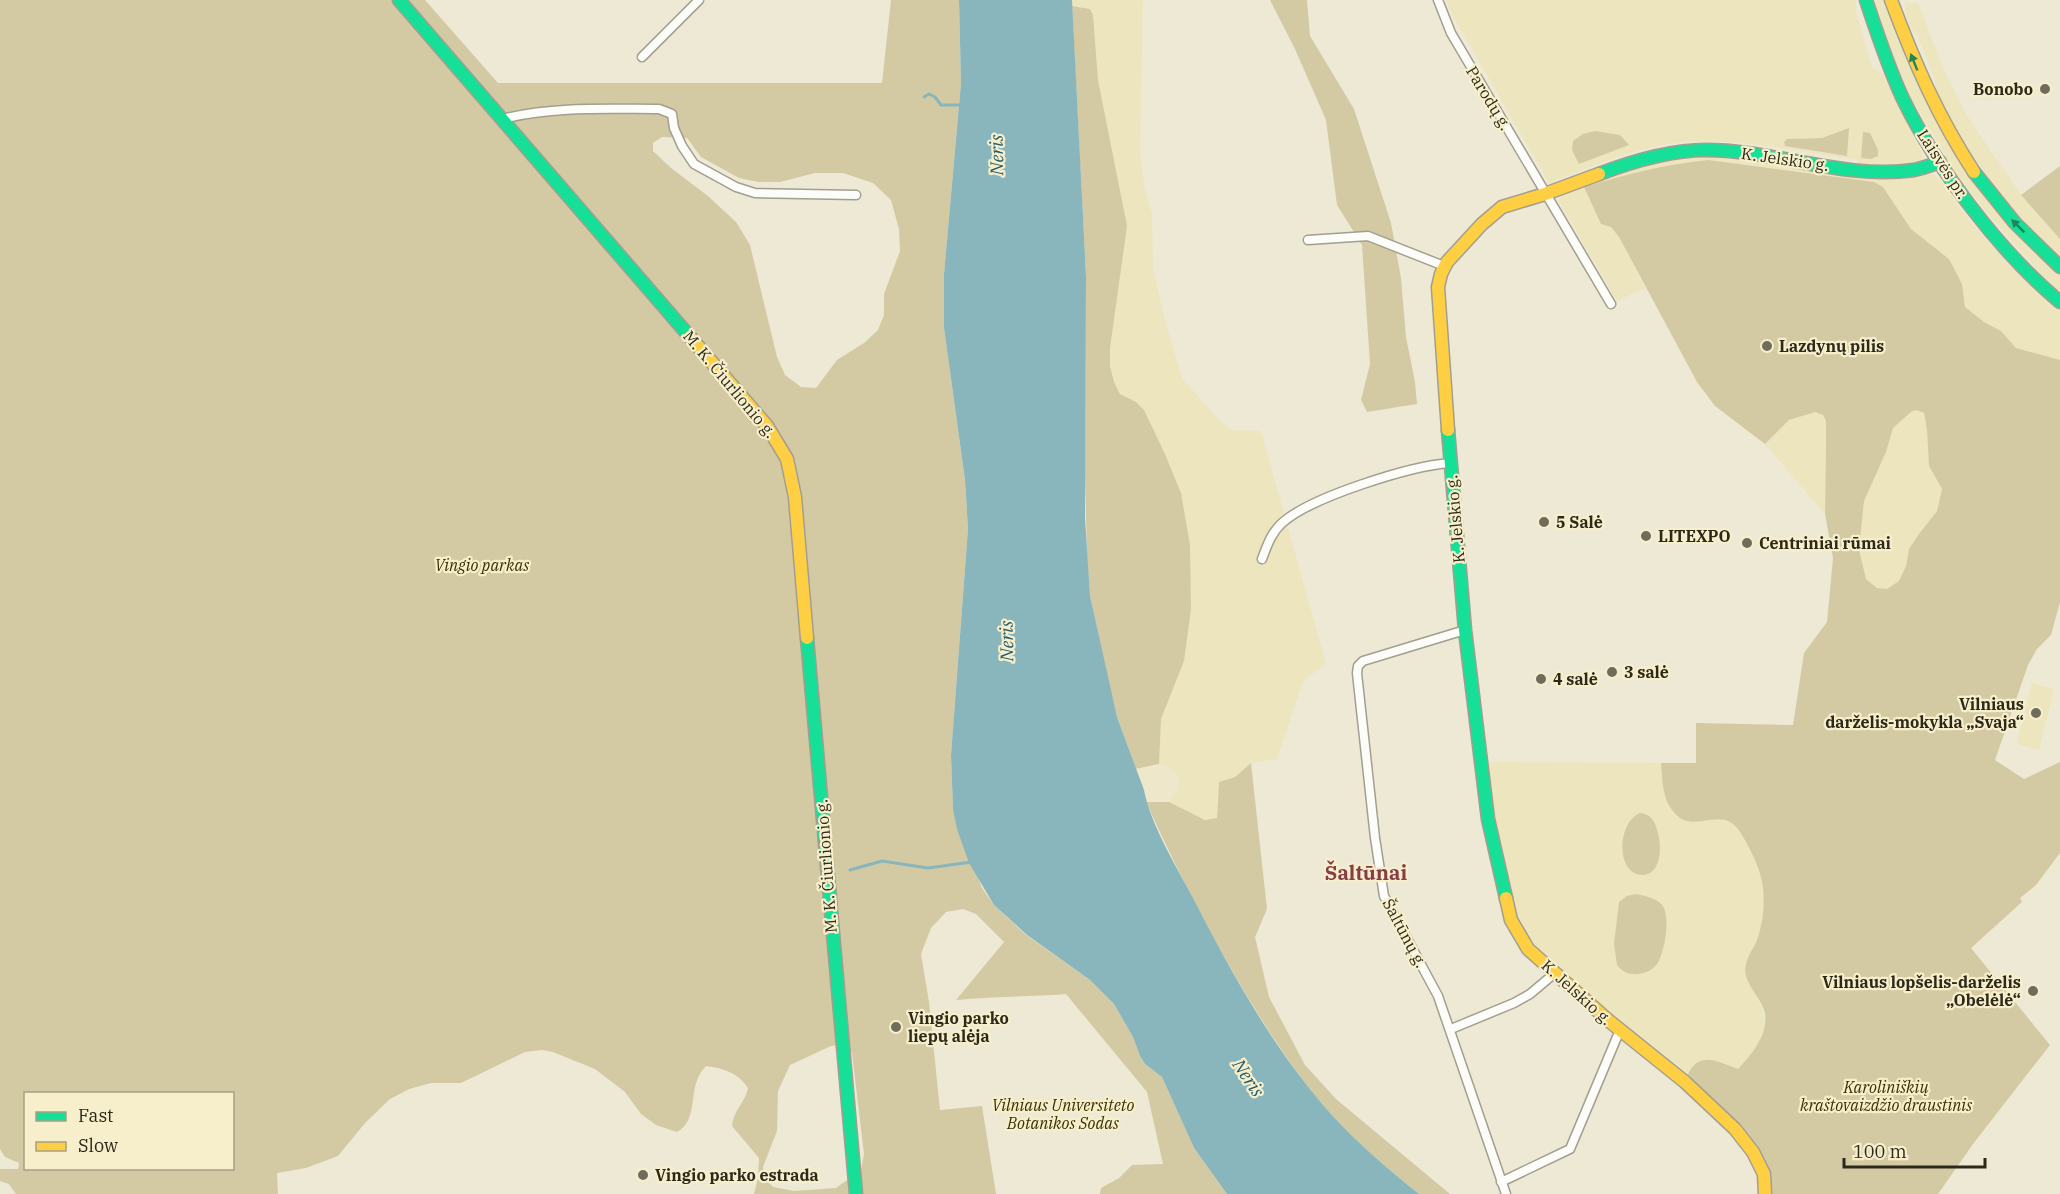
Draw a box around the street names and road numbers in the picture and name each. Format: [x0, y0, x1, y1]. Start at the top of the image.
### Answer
street label: Parodų g. [1462, 62, 1516, 134]
street label: Laisvės pr. [1913, 125, 1973, 203]
street label: K. Jelskio g. [1740, 143, 1830, 175]
street label: M. K. Čiurlionio g. [679, 326, 782, 442]
street label: K. Jelskio g. [1441, 474, 1469, 564]
street label: M. K. Čiurlionio g. [810, 798, 841, 934]
street label: Šaltūnų g. [1378, 894, 1432, 971]
street label: K. Jelskio g. [1538, 955, 1616, 1029]

